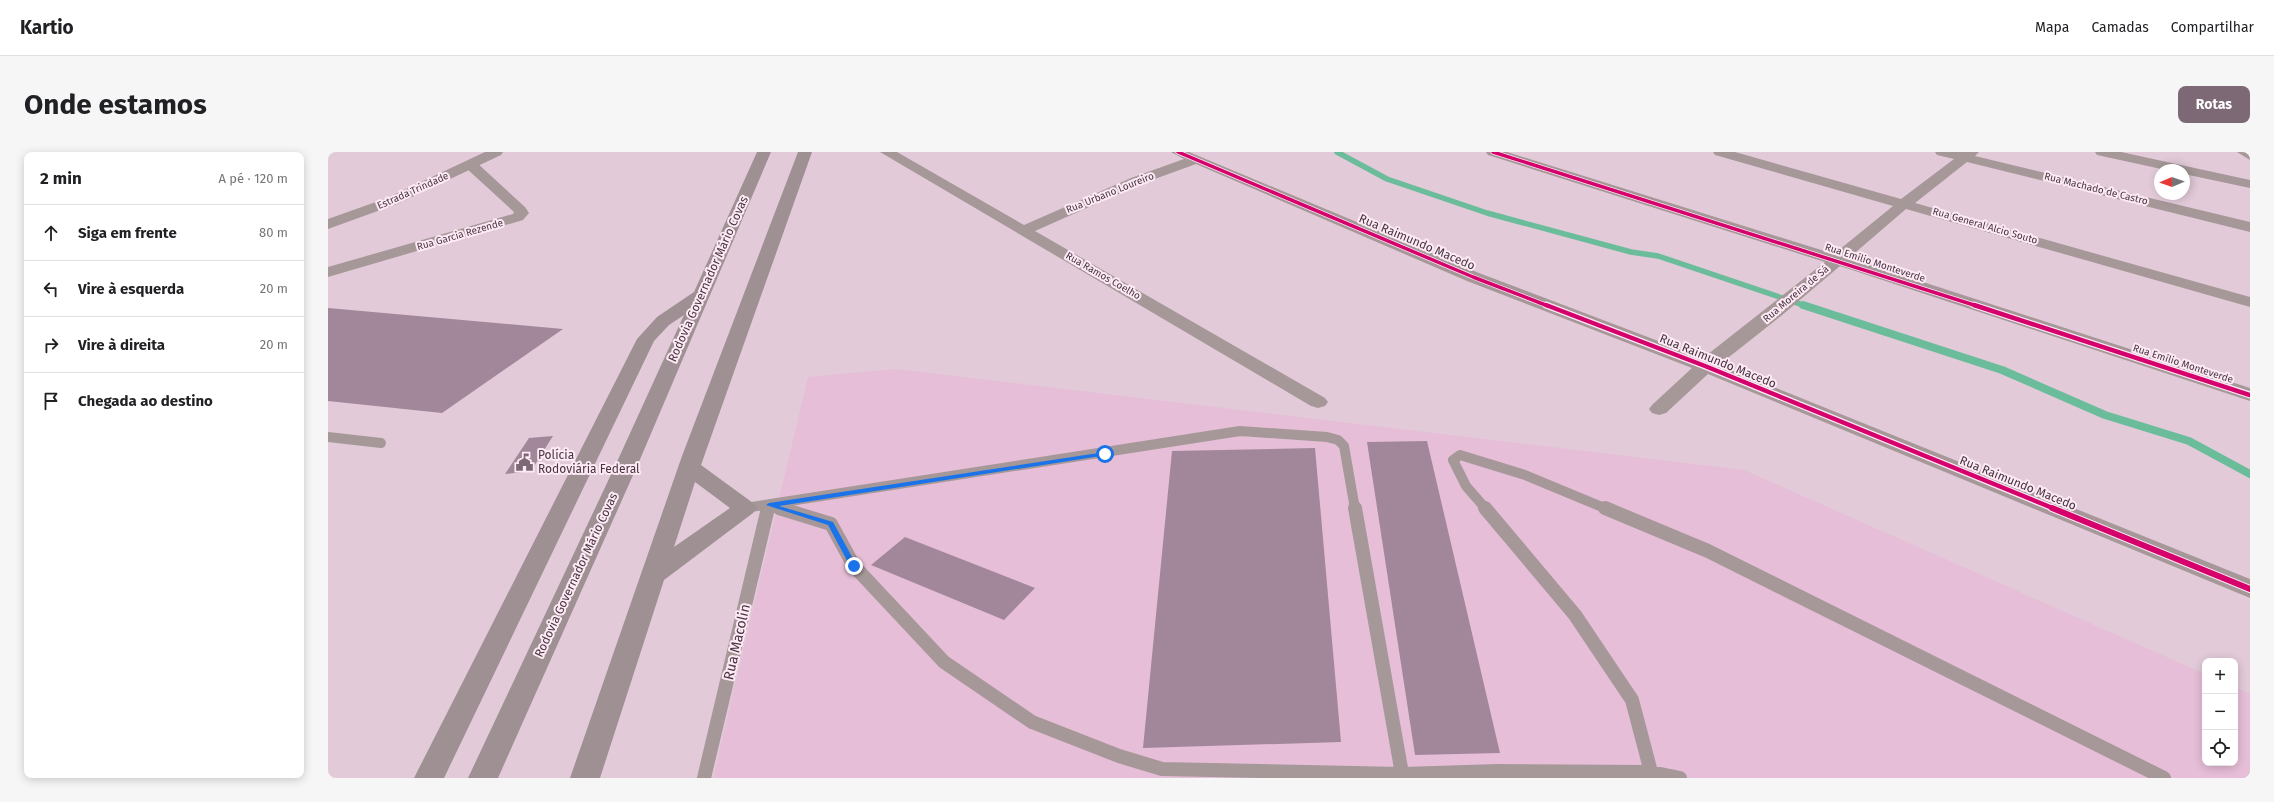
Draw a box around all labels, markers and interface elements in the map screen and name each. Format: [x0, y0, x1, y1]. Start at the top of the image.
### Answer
text: Kartio [20, 16, 74, 39]
text: Mapa [2035, 19, 2069, 36]
text: Camadas [2091, 19, 2149, 36]
text: Compartilhar [2171, 19, 2254, 36]
button: Rotas [2178, 86, 2250, 123]
text: Onde estamos [24, 88, 207, 121]
north arrow [2154, 164, 2190, 200]
text: 2 min [40, 168, 82, 189]
street label: Estrada Trindade [375, 170, 451, 212]
street label: Rua Urbano Loureiro [1064, 170, 1156, 216]
street label: Rua Machado de Castro [2043, 170, 2149, 208]
text: A pé · 120 m [218, 171, 288, 186]
street label: Rodovia Governador Mário Covas [665, 194, 751, 364]
street label: Rua General Alcio Souto [1931, 205, 2039, 247]
street label: Rua Raimundo Macedo [1357, 211, 1477, 273]
street label: Rua Garcia Rezende [415, 217, 505, 253]
icon: ahead [40, 222, 62, 244]
text: Siga em frente [78, 224, 177, 242]
text: 80 m [259, 225, 288, 240]
street label: Rua Emílio Monteverde [1823, 240, 1927, 285]
street label: Rua Ramos Coelho [1063, 250, 1143, 302]
street label: Rua Moreira de Sá [1761, 263, 1831, 325]
icon: left [40, 278, 62, 300]
text: Vire à esquerda [78, 280, 184, 298]
text: 20 m [260, 281, 288, 296]
street label: Rua Raimundo Macedo [1658, 331, 1778, 391]
icon: right [40, 334, 62, 356]
text: Vire à direita [78, 336, 165, 354]
text: 20 m [260, 337, 288, 352]
street label: Rua Emílio Monteverde [2131, 341, 2235, 386]
icon: arrive [40, 390, 62, 412]
text: Chegada ao destino [78, 392, 213, 410]
route start [1096, 445, 1114, 463]
place label: Polícia Rodoviária Federal [538, 448, 640, 476]
public building icon: Polícia Rodoviária Federal [515, 452, 535, 472]
street label: Rua Raimundo Macedo [1958, 453, 2078, 513]
street label: Rodovia Governador Mário Covas [532, 490, 620, 659]
route end [845, 557, 863, 575]
street label: Rua Macolin [720, 602, 754, 682]
map controls [2202, 658, 2238, 766]
button: + [2202, 658, 2238, 694]
button: − [2202, 694, 2238, 730]
button: locate [2202, 730, 2238, 766]

